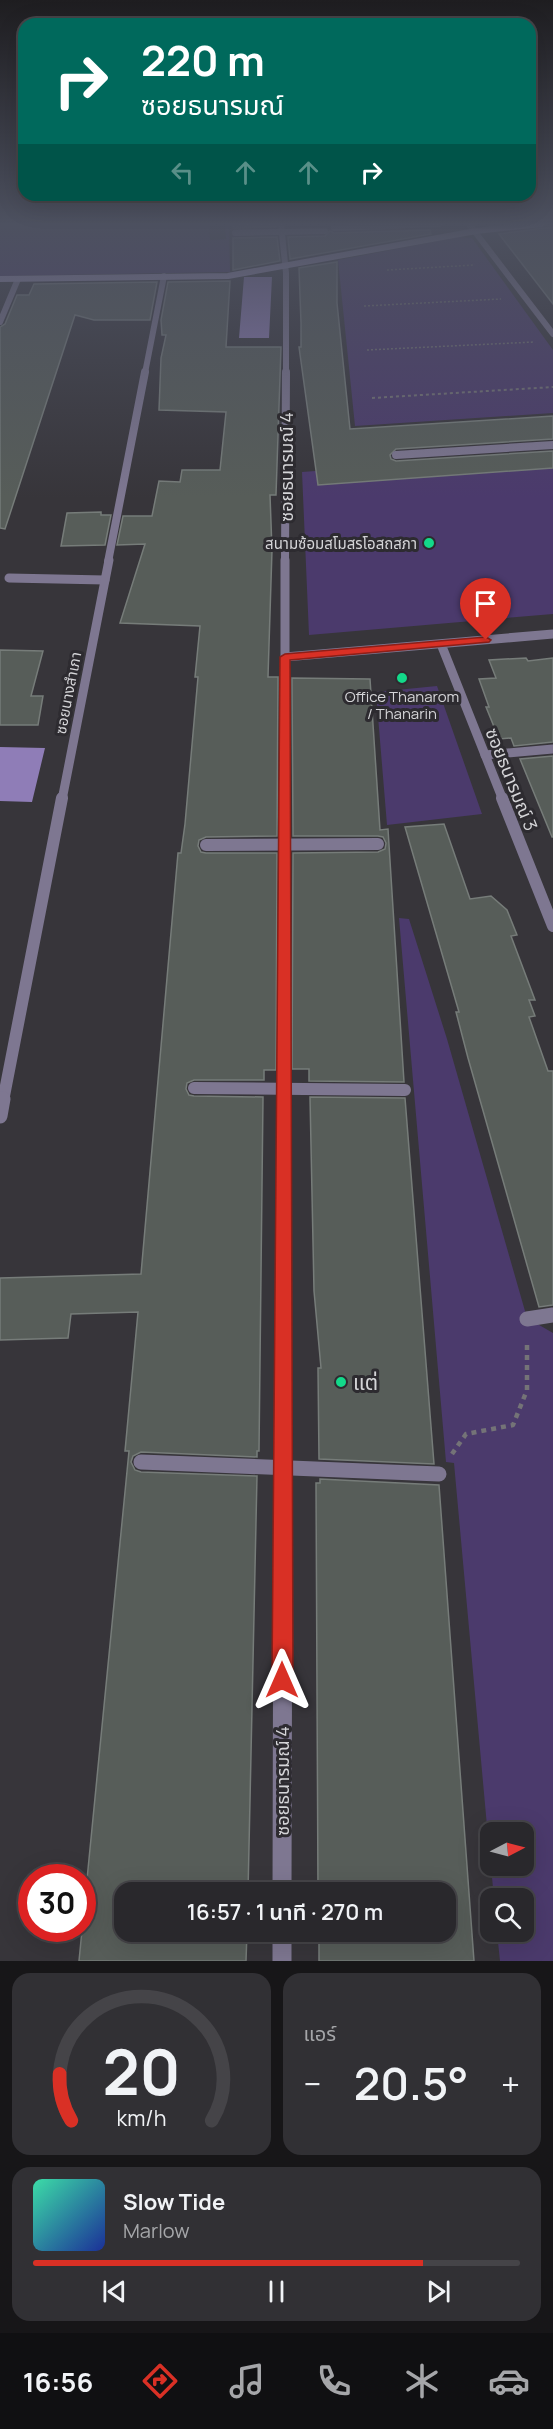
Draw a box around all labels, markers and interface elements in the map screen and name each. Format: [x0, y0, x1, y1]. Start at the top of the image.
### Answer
text: 220 m [141, 31, 265, 89]
icon: right [42, 42, 120, 120]
text: ซอยธนารมณ์ [141, 86, 284, 123]
icon: left [166, 156, 199, 189]
icon: ahead [229, 156, 262, 189]
icon: ahead [292, 156, 325, 189]
icon: right [355, 156, 388, 189]
street label: ซอยธนารมณ์ 4 [274, 412, 298, 522]
place label: สนามซ้อมสโมสรโอสถสภา [265, 533, 417, 554]
marker: สนามซ้อมสโมสรโอสถสภา [422, 536, 436, 550]
pin [460, 578, 511, 640]
icon: arrive [469, 587, 502, 620]
street label: ซอยนางสำเภา [50, 650, 86, 736]
marker: Office Thanarom / Thanarin [395, 671, 409, 685]
place label: Office Thanarom / Thanarin [345, 686, 459, 724]
street label: ซอยธนารมณ์ 3 [480, 724, 544, 834]
place label: แต่ [353, 1368, 378, 1396]
marker: แต่ [334, 1375, 348, 1389]
position arrow [250, 1648, 314, 1712]
street label: ซอยธนารมณ์ 4 [270, 1726, 294, 1836]
north arrow [480, 1822, 534, 1876]
map controls [480, 1822, 534, 1942]
speed limit sign: 30 [18, 1864, 96, 1942]
button: search [480, 1888, 534, 1942]
text: 16:57 · 1 นาที · 270 m [187, 1897, 383, 1927]
text: แอร์ [304, 2020, 336, 2047]
text: 20 [102, 2028, 180, 2114]
text: 20.5° [354, 2052, 469, 2114]
text: − [304, 2061, 321, 2106]
text: + [501, 2061, 520, 2106]
text: km/h [116, 2103, 166, 2132]
text: Slow Tide [123, 2187, 225, 2217]
text: Marlow [123, 2217, 190, 2244]
icon: previous [98, 2275, 131, 2308]
icon: pause [260, 2275, 293, 2308]
icon: next [422, 2275, 455, 2308]
icon: directions [139, 2360, 181, 2402]
icon: music [226, 2360, 268, 2402]
icon: phone [313, 2360, 355, 2402]
icon: climate [401, 2360, 443, 2402]
icon: car [488, 2360, 530, 2402]
text: 16:56 [23, 2363, 93, 2400]

